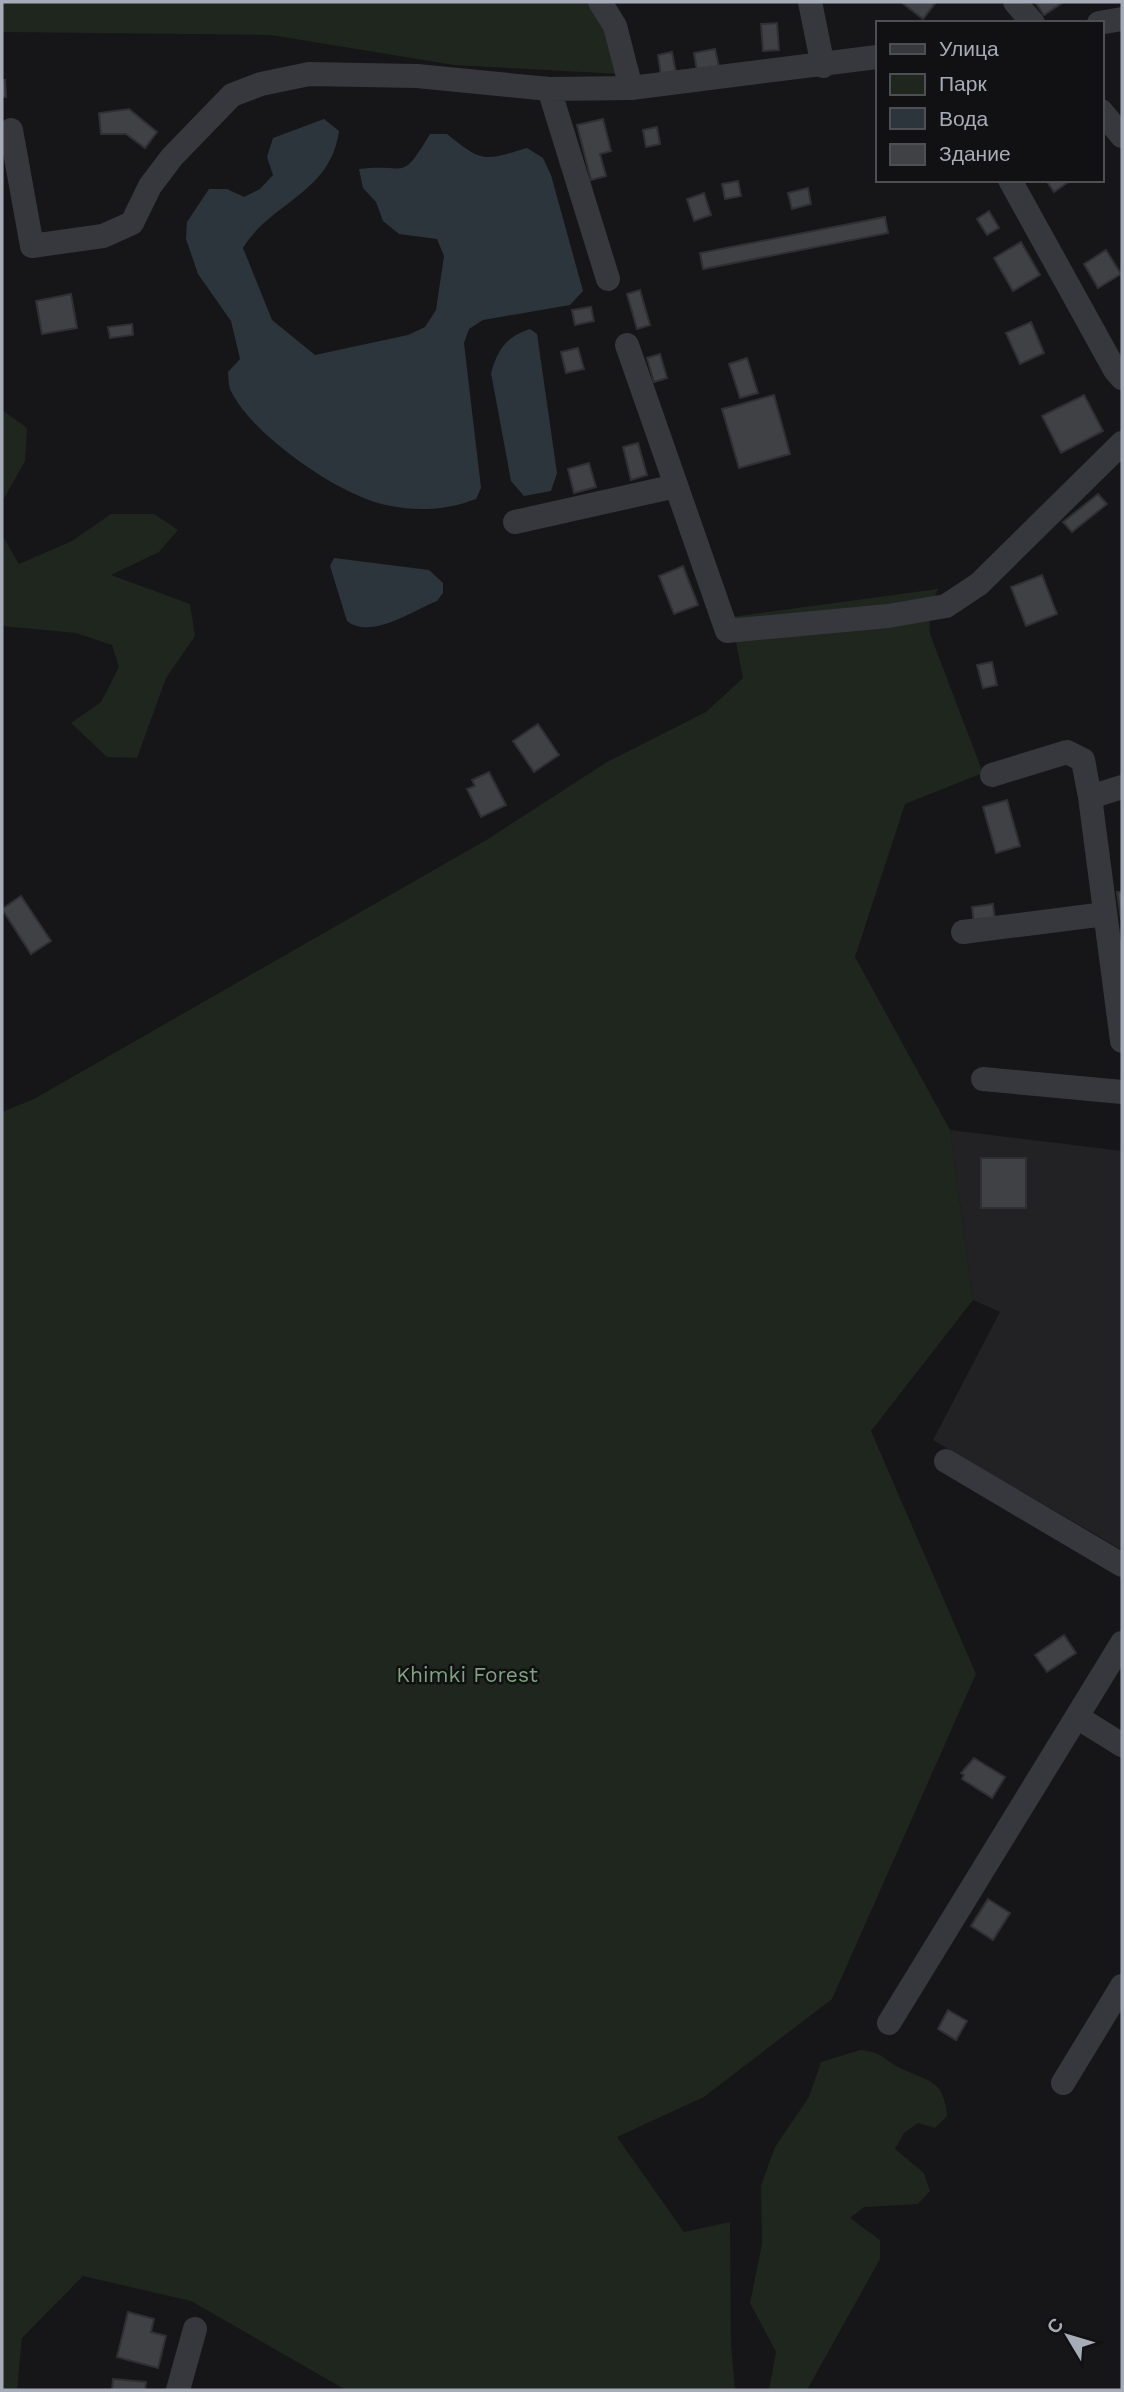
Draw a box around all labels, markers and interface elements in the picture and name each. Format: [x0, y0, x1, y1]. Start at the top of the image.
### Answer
legend [876, 21, 1103, 182]
text: Улица [939, 36, 999, 61]
text: Парк [939, 71, 987, 96]
text: Вода [939, 106, 988, 131]
text: Здание [939, 141, 1011, 166]
park label: Khimki Forest [396, 1662, 538, 1687]
north arrow [1033, 2301, 1103, 2371]
text: С [1042, 2313, 1068, 2338]

